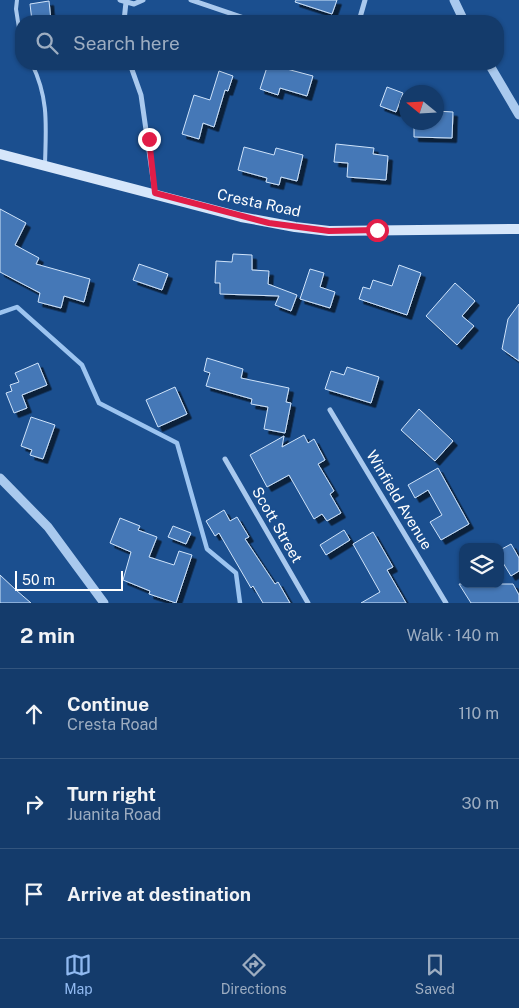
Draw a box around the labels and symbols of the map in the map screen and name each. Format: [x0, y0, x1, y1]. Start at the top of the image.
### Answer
north arrow [399, 85, 444, 130]
route end [138, 128, 161, 151]
street label: Cresta Road [216, 185, 303, 220]
route start [366, 219, 389, 242]
street label: Winfield Avenue [363, 447, 436, 552]
street label: Scott Street [249, 484, 306, 566]
scale bar [15, 568, 122, 591]

